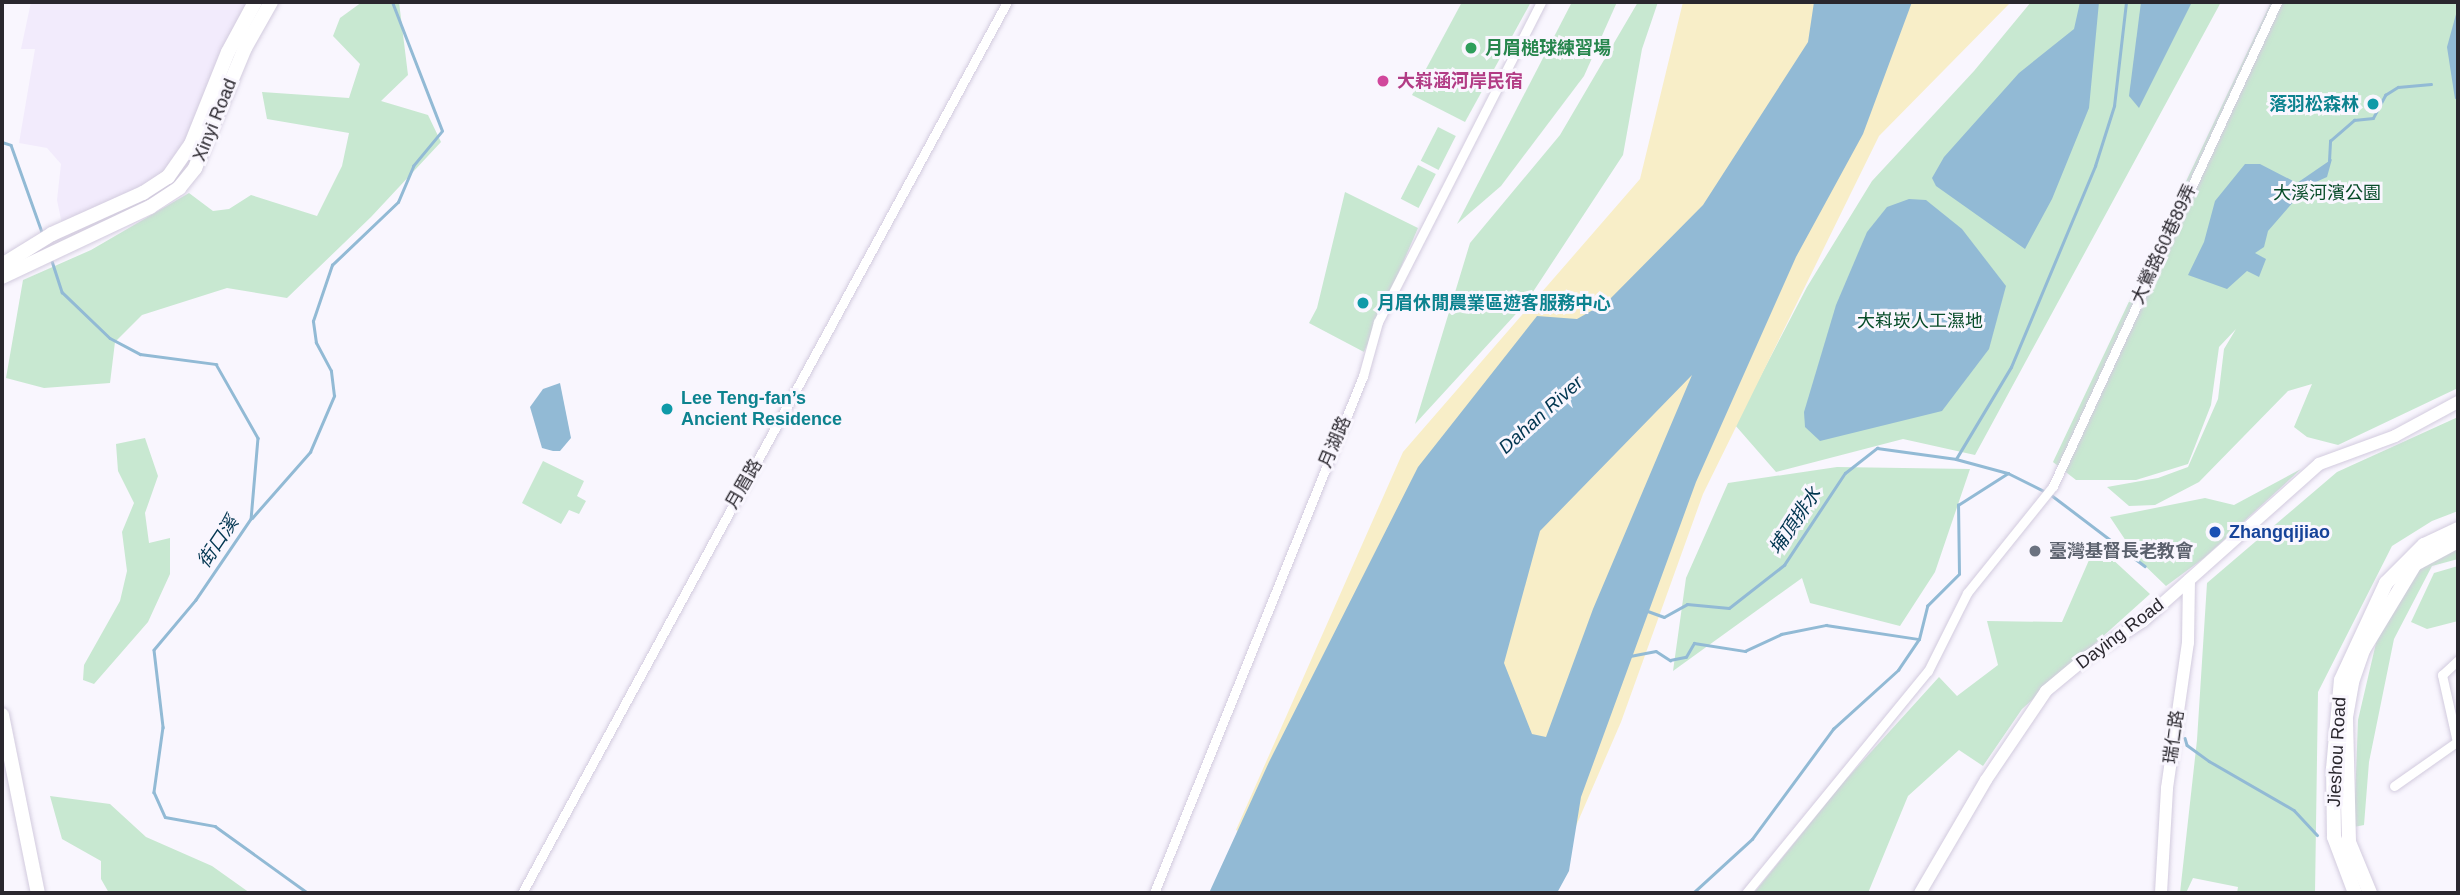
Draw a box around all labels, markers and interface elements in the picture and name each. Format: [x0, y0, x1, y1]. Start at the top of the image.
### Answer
place label: 月眉槌球練習場 [1485, 37, 1611, 59]
marker: 月眉槌球練習場 [1463, 40, 1479, 56]
place label: 大嵙涵河岸民宿 [1397, 70, 1523, 92]
marker: 大嵙涵河岸民宿 [1375, 73, 1391, 89]
street label: Xinyi Road [189, 76, 241, 164]
place label: 落羽松森林 [2269, 93, 2359, 115]
marker: 落羽松森林 [2365, 96, 2381, 112]
street label: 大鶯路60巷89弄 [2127, 181, 2201, 307]
park label: 大溪河濱公園 [2273, 182, 2381, 204]
place label: 月眉休閒農業區遊客服務中心 [1377, 292, 1611, 314]
marker: 月眉休閒農業區遊客服務中心 [1355, 295, 1371, 311]
park label: 大嵙崁人工濕地 [1857, 310, 1983, 332]
water label: Dahan River [1494, 371, 1588, 459]
place label: Lee Teng-fan’s Ancient Residence [681, 388, 842, 430]
marker: Lee Teng-fan’s Ancient Residence [659, 401, 675, 417]
street label: 月湖路 [1315, 413, 1355, 471]
street label: 月眉路 [721, 455, 767, 513]
water label: 埔頂排水 [1764, 483, 1826, 559]
water label: 街口溪 [193, 512, 243, 572]
place label: Zhangqijiao [2229, 521, 2330, 543]
marker: Zhangqijiao [2207, 524, 2223, 540]
place label: 臺灣基督長老教會 [2049, 540, 2193, 562]
marker: 臺灣基督長老教會 [2027, 543, 2043, 559]
street label: Daying Road [2072, 594, 2168, 674]
street label: Jieshou Road [2323, 696, 2351, 808]
street label: 瑞仁路 [2160, 709, 2188, 765]

